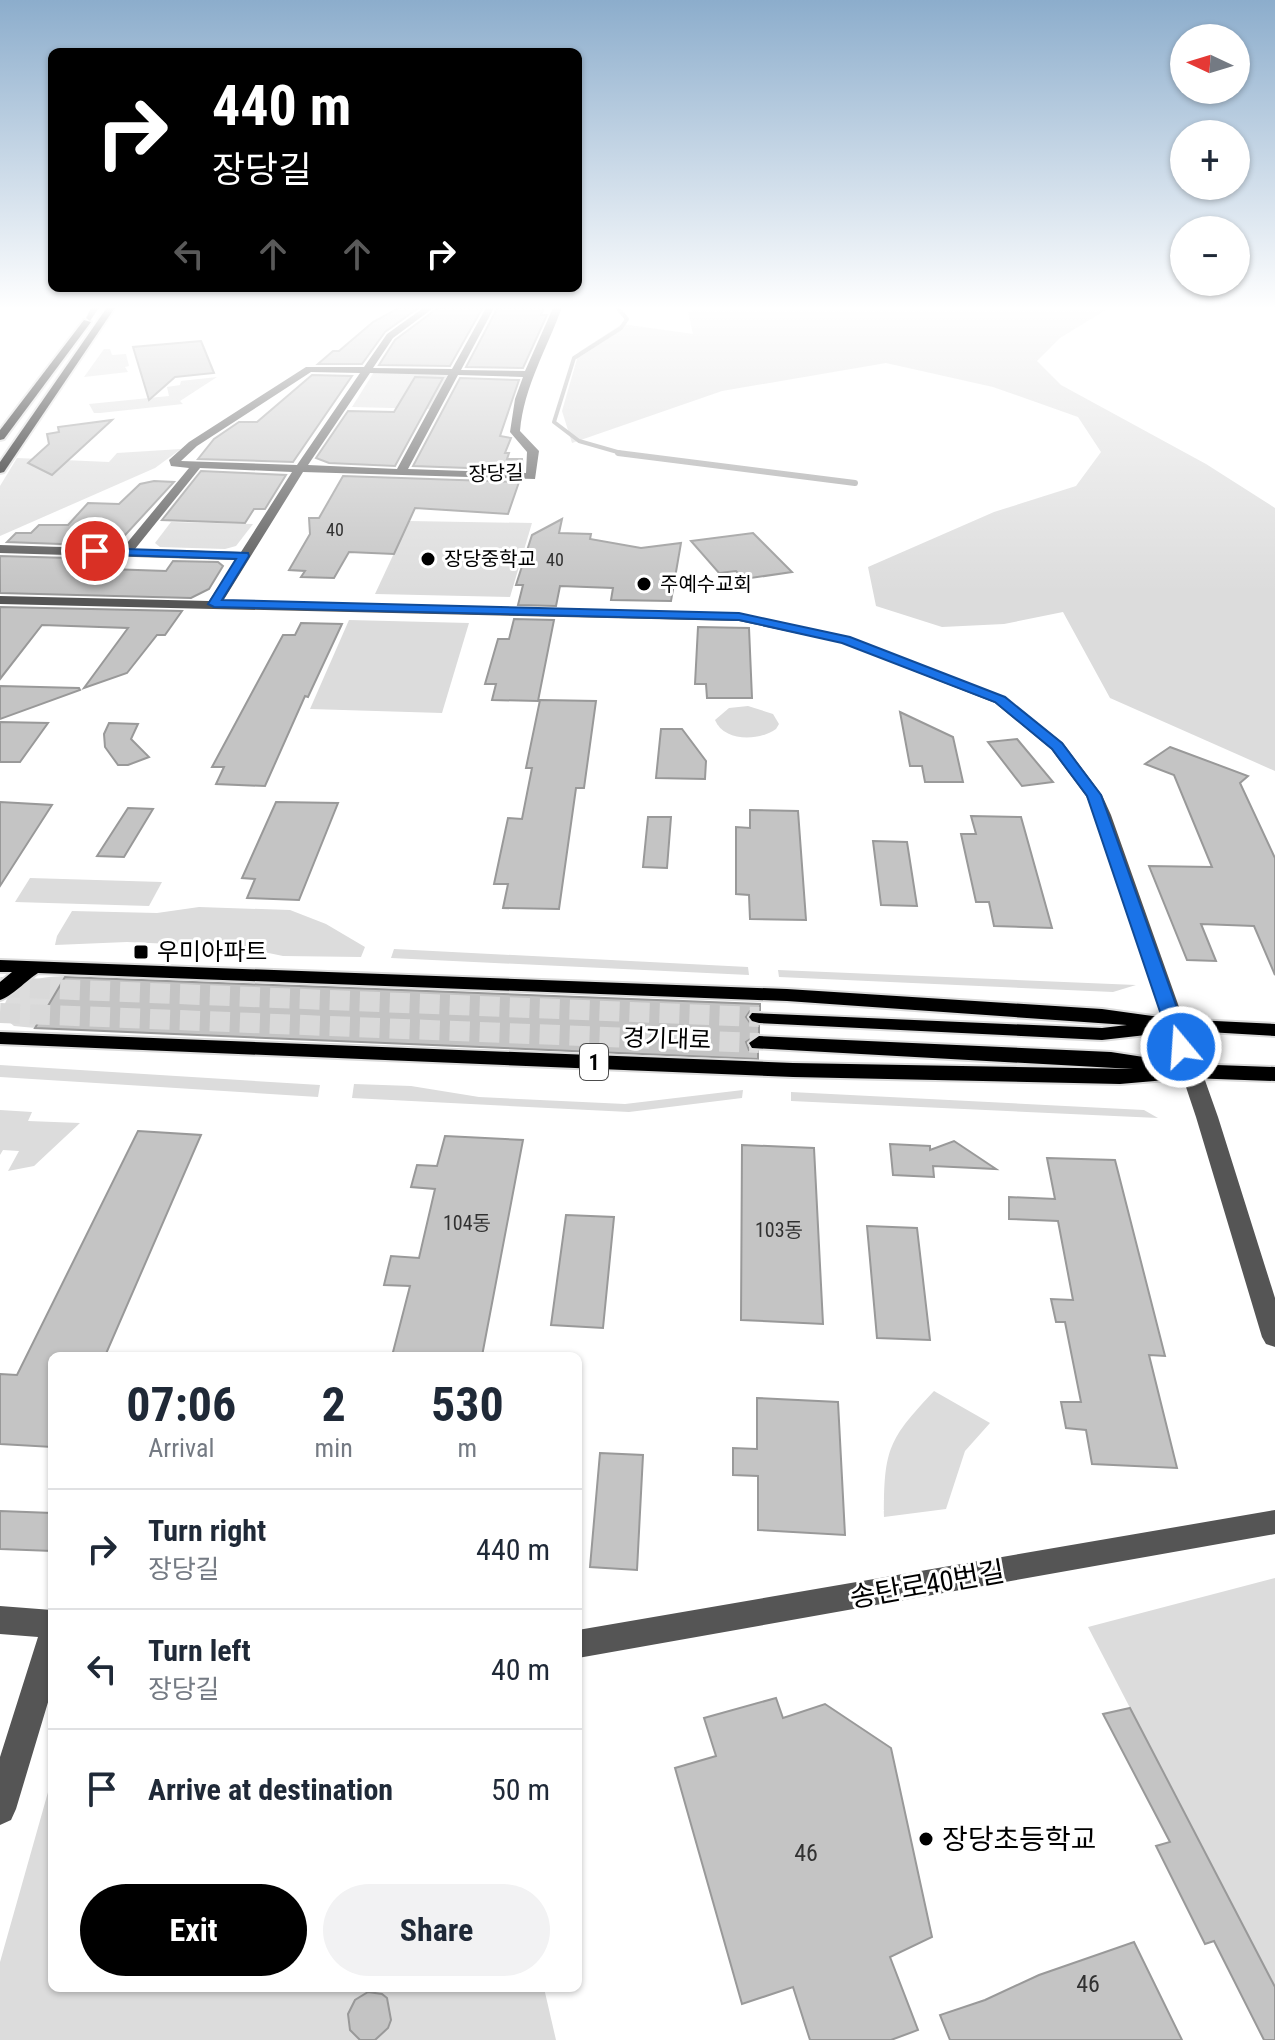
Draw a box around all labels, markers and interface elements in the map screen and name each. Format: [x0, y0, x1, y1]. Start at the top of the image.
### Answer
north arrow [1170, 24, 1250, 104]
map controls [1170, 24, 1250, 296]
text: 440 m [212, 73, 351, 139]
icon: right [80, 80, 184, 184]
button: + [1170, 120, 1250, 200]
text: 장당길 [212, 149, 311, 191]
button: − [1170, 216, 1250, 296]
icon: left [167, 232, 211, 276]
icon: ahead [251, 232, 295, 276]
icon: ahead [335, 232, 379, 276]
icon: right [419, 232, 463, 276]
street label: 장당길 [468, 460, 524, 486]
pin [61, 517, 129, 585]
house number: 40 [326, 519, 344, 540]
icon: arrive [73, 529, 117, 573]
place label: 장당중학교 [444, 547, 536, 571]
house number: 40 [546, 549, 564, 570]
marker: 장당중학교 [419, 550, 437, 568]
place label: 주예수교회 [660, 572, 752, 596]
marker: 주예수교회 [635, 575, 653, 593]
place label: 우미아파트 [157, 938, 267, 966]
marker: 우미아파트 [132, 943, 150, 961]
position arrow [1139, 1005, 1223, 1089]
street label: 경기대로 [622, 1023, 712, 1055]
road number: 1 [580, 1044, 608, 1080]
house number: 104동 [443, 1211, 491, 1235]
house number: 103동 [755, 1218, 803, 1242]
text: 07:06 [126, 1376, 236, 1433]
text: 2 [322, 1376, 346, 1433]
text: 530 [431, 1376, 504, 1433]
text: Arrival [148, 1433, 214, 1463]
text: min [315, 1433, 353, 1463]
text: m [458, 1433, 477, 1463]
text: Turn right [148, 1513, 266, 1548]
icon: right [80, 1527, 124, 1571]
text: 440 m [476, 1532, 550, 1567]
text: 장당길 [148, 1554, 220, 1584]
street label: 송탄로40번길 [847, 1555, 1007, 1614]
text: Turn left [148, 1633, 251, 1668]
icon: left [80, 1647, 124, 1691]
text: 40 m [491, 1652, 550, 1687]
text: 장당길 [148, 1674, 220, 1704]
icon: arrive [80, 1767, 124, 1811]
text: Arrive at destination [148, 1772, 393, 1807]
text: 50 m [491, 1772, 550, 1807]
place label: 장당초등학교 [942, 1823, 1097, 1856]
marker: 장당초등학교 [917, 1830, 935, 1848]
house number: 46 [794, 1839, 818, 1867]
button: Exit [80, 1884, 307, 1976]
button: Share [323, 1884, 550, 1976]
house number: 46 [1076, 1970, 1100, 1998]

